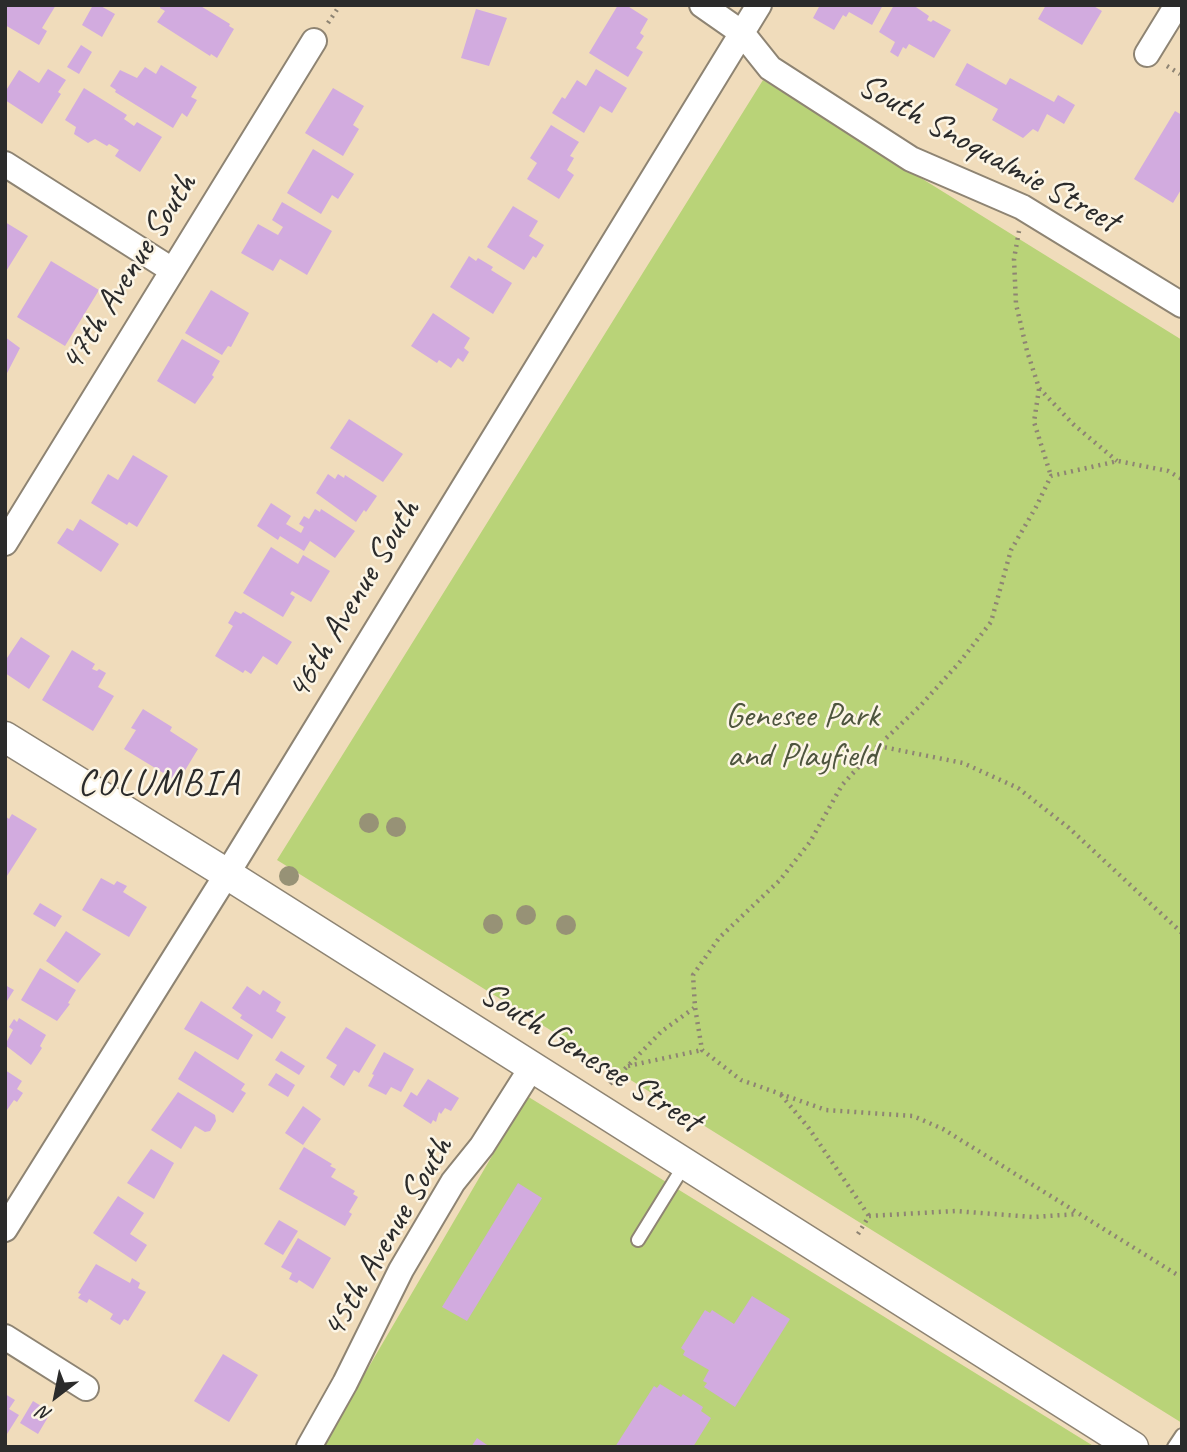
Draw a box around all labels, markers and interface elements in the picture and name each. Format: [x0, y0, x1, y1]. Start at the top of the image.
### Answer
street label: South Snoqualmie Street [851, 65, 1125, 243]
street label: 47th Avenue South [51, 166, 207, 380]
street label: 46th Avenue South [278, 492, 430, 708]
park label: Genesee Park and Playfield [725, 696, 879, 778]
district label: COLUMBIA [79, 762, 239, 806]
street label: South Genesee Street [472, 973, 708, 1143]
street label: 45th Avenue South [313, 1130, 463, 1346]
north arrow [21, 1361, 91, 1431]
text: N [34, 1401, 56, 1427]

